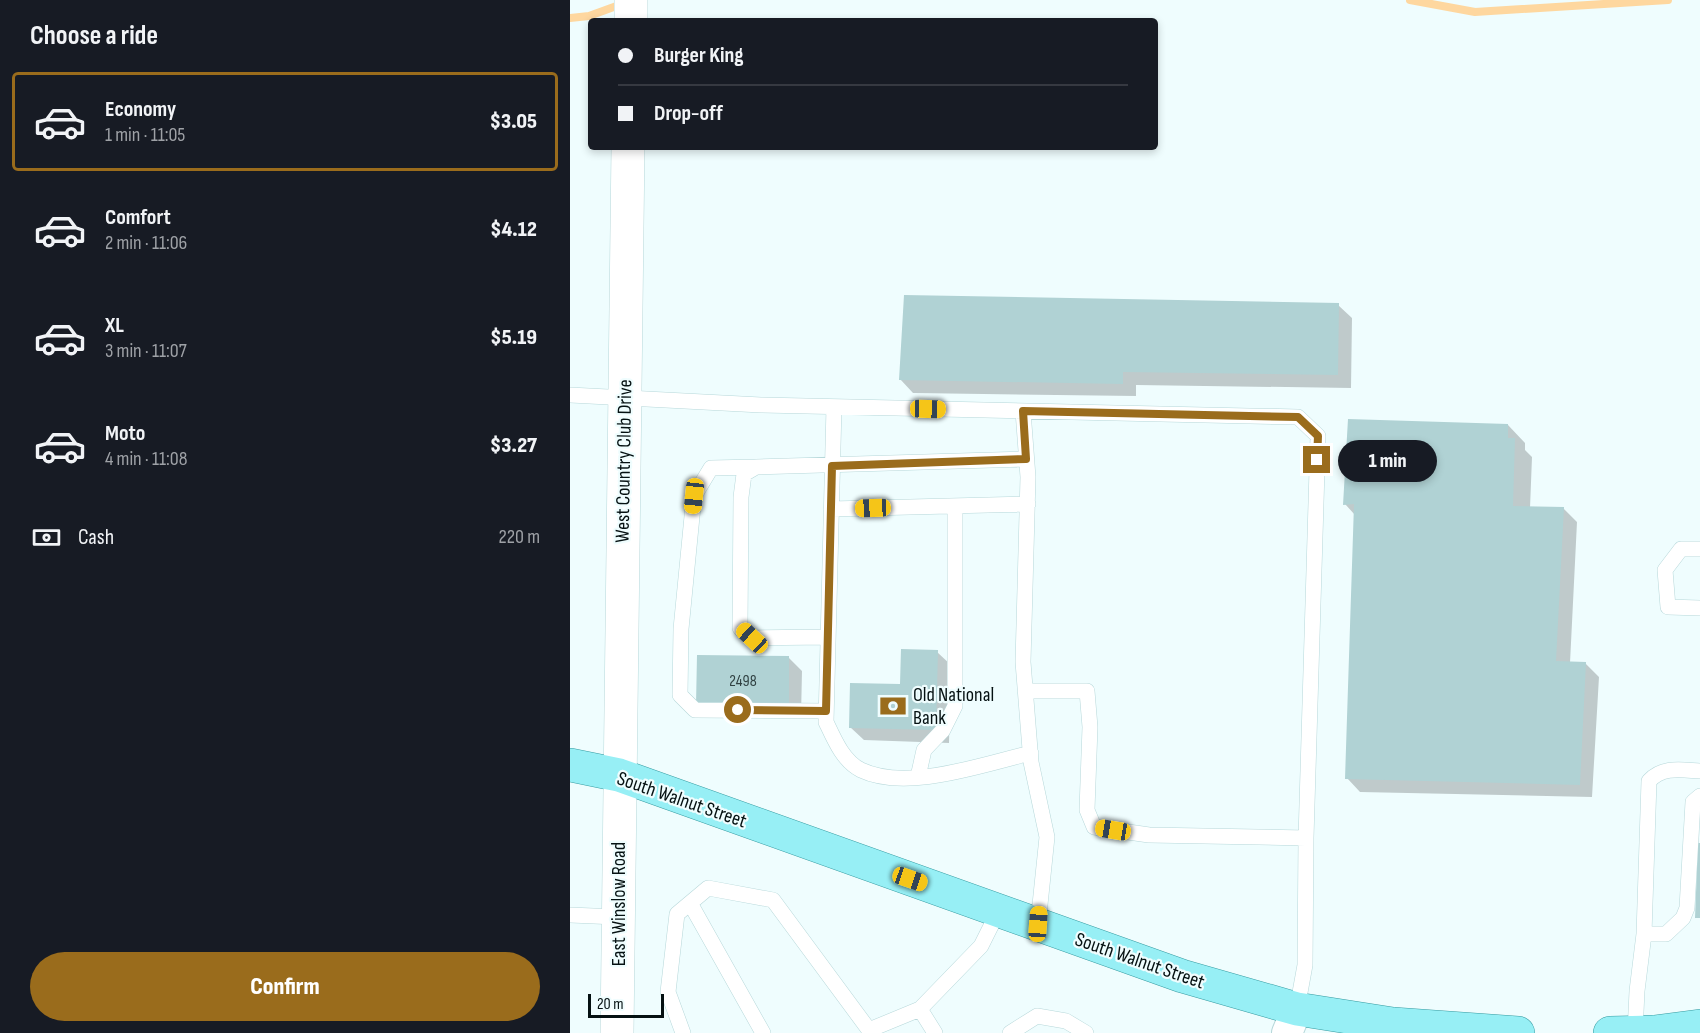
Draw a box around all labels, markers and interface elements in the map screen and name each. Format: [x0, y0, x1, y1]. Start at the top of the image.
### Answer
text: Choose a ride [30, 20, 158, 52]
text: Burger King [654, 42, 744, 69]
icon: car [33, 95, 87, 149]
text: Economy [105, 96, 176, 123]
text: Drop-off [654, 100, 723, 127]
text: $3.05 [490, 108, 537, 135]
text: 1 min · 11:05 [105, 123, 185, 147]
icon: car [33, 203, 87, 257]
text: Comfort [105, 204, 171, 231]
text: $4.12 [490, 216, 537, 243]
text: 2 min · 11:06 [105, 231, 187, 255]
icon: car [33, 311, 87, 365]
text: XL [105, 312, 124, 339]
text: $5.19 [490, 324, 537, 351]
text: 3 min · 11:07 [105, 339, 187, 363]
street label: West Country Club Drive [611, 379, 637, 543]
car [910, 400, 946, 418]
icon: car [33, 419, 87, 473]
text: Moto [105, 420, 145, 447]
text: $3.27 [490, 432, 537, 459]
callout: 1 min [1338, 439, 1437, 481]
route end [1303, 446, 1330, 473]
text: 4 min · 11:08 [105, 447, 187, 471]
text: 1 min [1368, 449, 1407, 473]
car [683, 477, 705, 515]
car [855, 498, 891, 518]
icon: cash [30, 521, 63, 554]
text: Cash [78, 524, 114, 551]
text: 220 m [499, 525, 540, 549]
car [733, 619, 771, 657]
house number: 2498 [729, 672, 757, 691]
place label: Old National Bank [913, 683, 994, 730]
bank icon: Old National Bank [878, 691, 908, 721]
route start [724, 696, 751, 723]
street label: South Walnut Street [614, 767, 750, 833]
car [1094, 818, 1132, 842]
street label: East Winslow Road [607, 842, 631, 966]
car [890, 865, 930, 893]
car [1028, 905, 1048, 943]
street label: South Walnut Street [1072, 928, 1208, 994]
button: Confirm [30, 952, 540, 1021]
scale bar [588, 991, 664, 1018]
text: 20 m [597, 995, 624, 1014]

